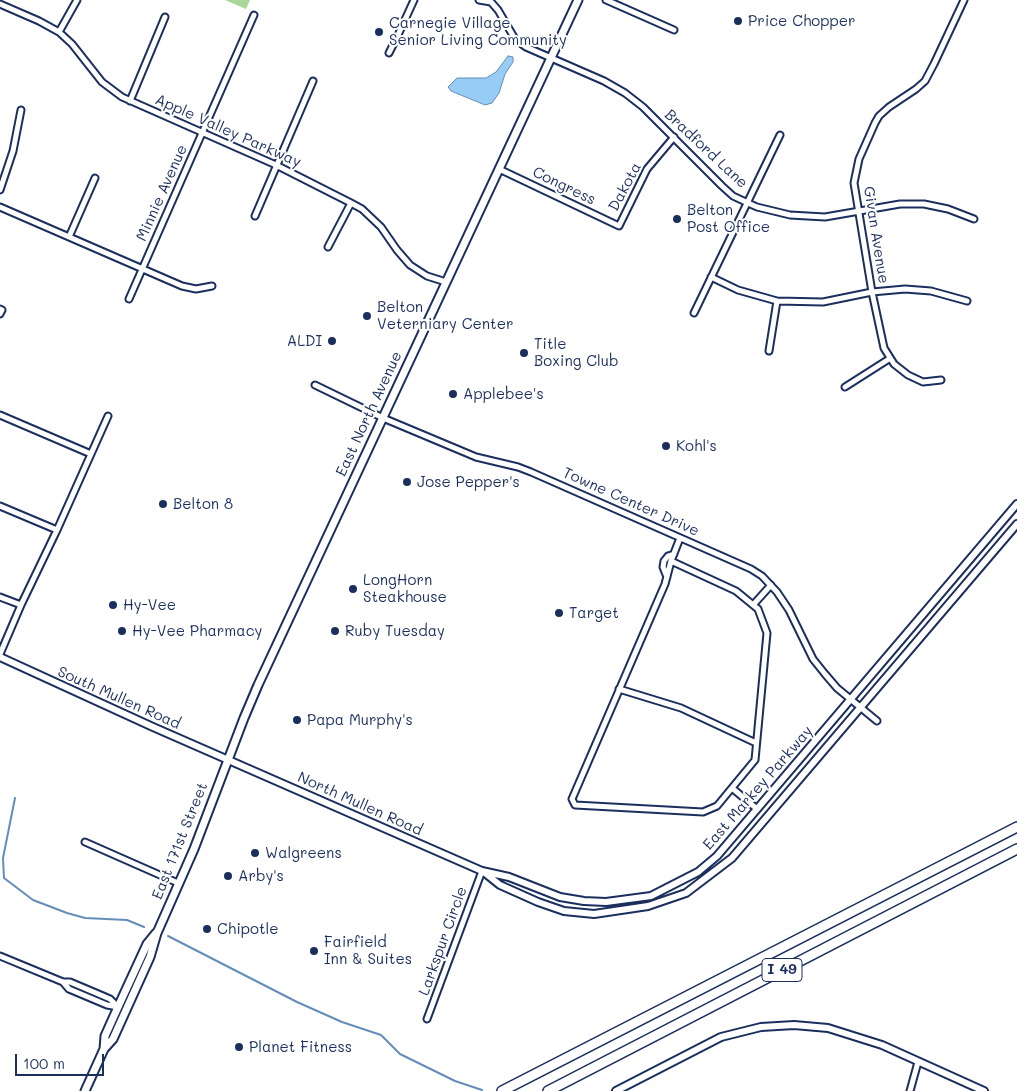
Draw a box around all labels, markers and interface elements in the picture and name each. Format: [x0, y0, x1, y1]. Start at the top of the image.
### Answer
place label: Price Chopper [748, 12, 856, 30]
place label: Carnegie Village Senior Living Community [389, 14, 567, 49]
marker: Price Chopper [732, 15, 744, 27]
marker: Carnegie Village Senior Living Community [373, 26, 385, 38]
street label: Apple Valley Parkway [152, 91, 304, 171]
street label: Bradford Lane [661, 106, 751, 192]
street label: Minnie Avenue [133, 142, 191, 244]
street label: Dakota [605, 160, 645, 214]
street label: Congress [529, 163, 599, 209]
street label: Givan Avenue [859, 185, 893, 285]
place label: Belton Post Office [687, 201, 770, 236]
marker: Belton Post Office [671, 213, 683, 225]
place label: Belton Veterniary Center [377, 298, 513, 333]
marker: Belton Veterniary Center [361, 310, 373, 322]
place label: ALDI [287, 332, 322, 350]
marker: ALDI [326, 335, 338, 347]
place label: Title Boxing Club [534, 335, 618, 370]
marker: Title Boxing Club [518, 347, 530, 359]
street label: East North Avenue [332, 349, 406, 479]
place label: Applebee's [463, 385, 544, 403]
marker: Applebee's [447, 388, 459, 400]
place label: Kohl's [676, 437, 717, 455]
marker: Kohl's [660, 440, 672, 452]
street label: Towne Center Drive [560, 464, 702, 540]
place label: Jose Pepper's [417, 473, 520, 491]
marker: Jose Pepper's [401, 476, 413, 488]
place label: Belton 8 [173, 495, 233, 513]
marker: Belton 8 [157, 498, 169, 510]
place label: LongHorn Steakhouse [363, 571, 447, 606]
marker: LongHorn Steakhouse [347, 583, 359, 595]
place label: Hy-Vee [123, 596, 176, 614]
marker: Hy-Vee [107, 599, 119, 611]
place label: Target [569, 604, 619, 622]
marker: Target [553, 607, 565, 619]
place label: Hy-Vee Pharmacy [132, 622, 262, 640]
place label: Ruby Tuesday [345, 622, 445, 640]
marker: Hy-Vee Pharmacy [116, 625, 128, 637]
marker: Ruby Tuesday [329, 625, 341, 637]
street label: South Mullen Road [55, 663, 183, 733]
place label: Papa Murphy's [307, 711, 413, 729]
marker: Papa Murphy's [291, 714, 303, 726]
street label: East Markey Parkway [699, 722, 817, 854]
street label: North Mullen Road [295, 768, 425, 840]
street label: East 171st Street [148, 780, 212, 902]
place label: Walgreens [265, 844, 342, 862]
marker: Walgreens [249, 847, 261, 859]
place label: Arby's [238, 867, 284, 885]
marker: Arby's [222, 870, 234, 882]
street label: Larkspur Circle [415, 884, 471, 998]
place label: Chipotle [217, 920, 279, 938]
marker: Chipotle [201, 923, 213, 935]
place label: Fairfield Inn & Suites [324, 933, 412, 968]
marker: Fairfield Inn & Suites [308, 945, 320, 957]
road number: I 49 [762, 958, 802, 982]
place label: Planet Fitness [249, 1038, 352, 1056]
marker: Planet Fitness [233, 1041, 245, 1053]
scale bar [18, 1044, 106, 1076]
text: 100 m [23, 1053, 65, 1073]

